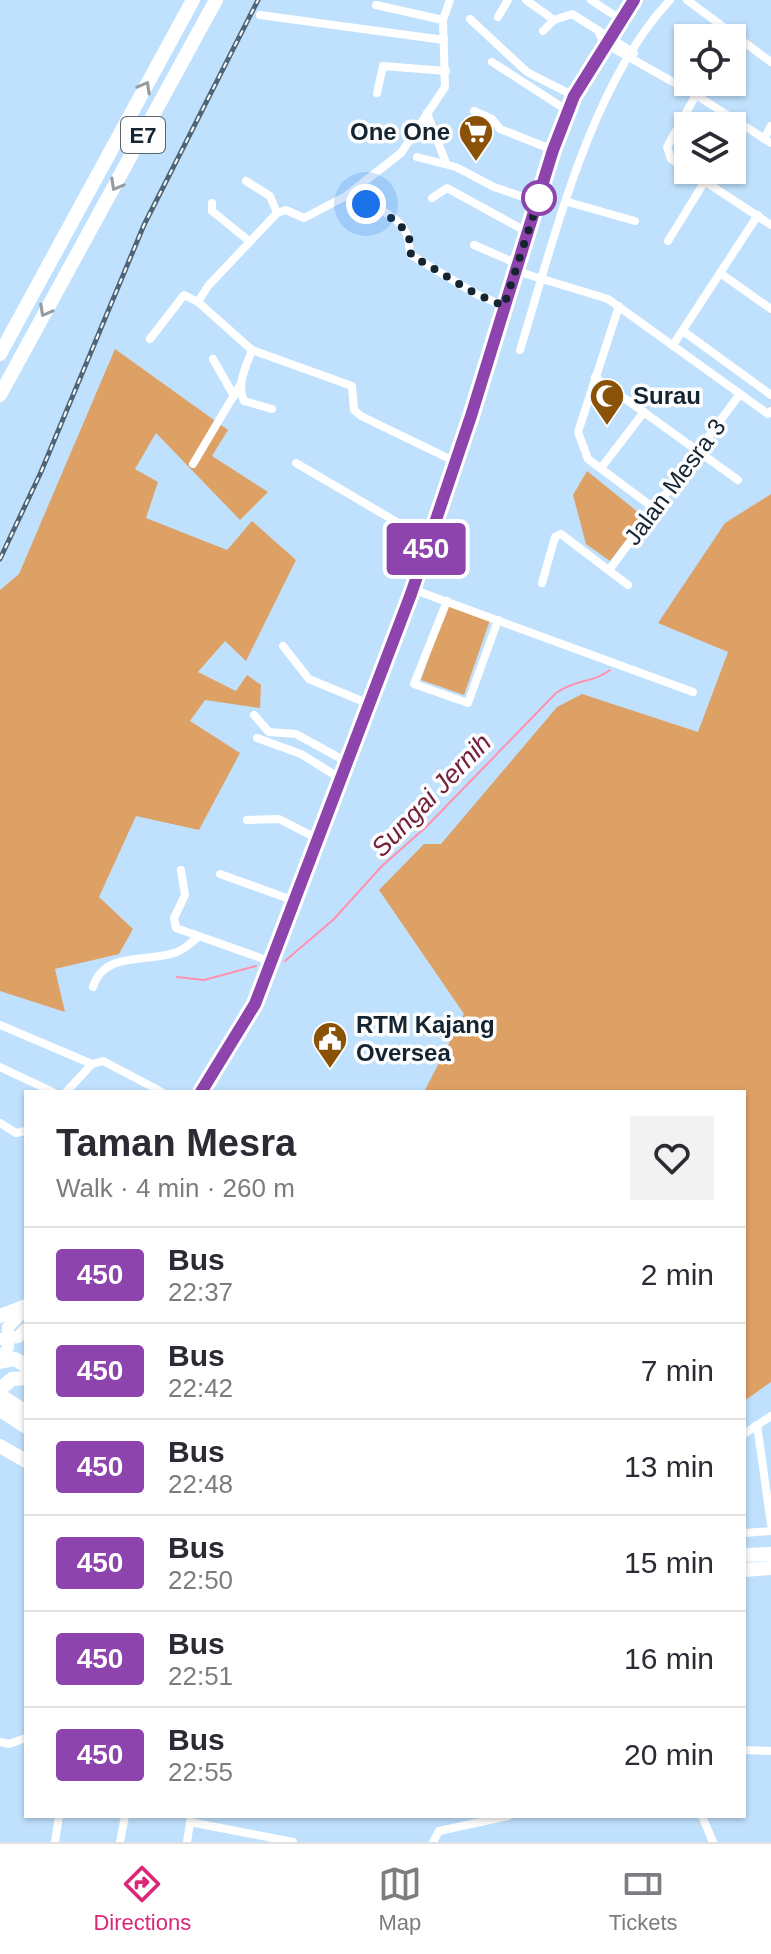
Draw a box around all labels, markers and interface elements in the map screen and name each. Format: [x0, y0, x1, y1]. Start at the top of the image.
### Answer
map controls [674, 24, 746, 184]
button: locate [674, 24, 746, 96]
one-way arrow [135, 81, 151, 96]
button: layers [674, 112, 746, 184]
supermarket icon: One One [457, 113, 495, 163]
road number: E7 [121, 117, 165, 153]
place label: One One [350, 118, 450, 145]
one-way arrow [110, 176, 125, 191]
unlabelled marker [522, 181, 556, 215]
your location [346, 184, 386, 224]
one-way arrow [40, 303, 55, 318]
mosque icon: Surau [588, 377, 626, 427]
place label: Surau [633, 382, 701, 409]
street label: Jalan Mesra 3 [618, 413, 731, 550]
line badge: 450 [380, 523, 472, 575]
text: 450 [403, 533, 449, 564]
water label: Sungai Jernih [365, 727, 497, 863]
place label: RTM Kajang Oversea [356, 1011, 495, 1066]
public building icon: RTM Kajang Oversea [311, 1020, 349, 1070]
button: heart [630, 1116, 714, 1200]
text: Taman Mesra [56, 1122, 296, 1164]
text: Walk · 4 min · 260 m [56, 1173, 295, 1203]
text: Bus [168, 1243, 225, 1276]
text: 2 min [641, 1258, 714, 1291]
text: 450 [77, 1259, 123, 1290]
text: 22:37 [168, 1277, 233, 1307]
text: Bus [168, 1339, 225, 1372]
text: 7 min [641, 1354, 714, 1387]
text: 450 [77, 1355, 123, 1386]
text: 22:42 [168, 1373, 233, 1403]
text: Bus [168, 1435, 225, 1468]
text: 13 min [624, 1450, 714, 1483]
text: 450 [77, 1451, 123, 1482]
text: 22:48 [168, 1469, 233, 1499]
text: Bus [168, 1531, 225, 1564]
text: 15 min [624, 1546, 714, 1579]
text: 450 [77, 1547, 123, 1578]
text: 22:50 [168, 1565, 233, 1595]
text: Bus [168, 1627, 225, 1660]
text: 16 min [624, 1642, 714, 1675]
text: 450 [77, 1643, 123, 1674]
text: 22:51 [168, 1661, 233, 1691]
text: Bus [168, 1723, 225, 1756]
text: 20 min [624, 1738, 714, 1771]
text: 450 [77, 1739, 123, 1770]
text: 22:55 [168, 1757, 233, 1787]
tab: Directions [93, 1862, 191, 1936]
tab: Map [378, 1862, 422, 1936]
tab: Tickets [609, 1862, 678, 1936]

